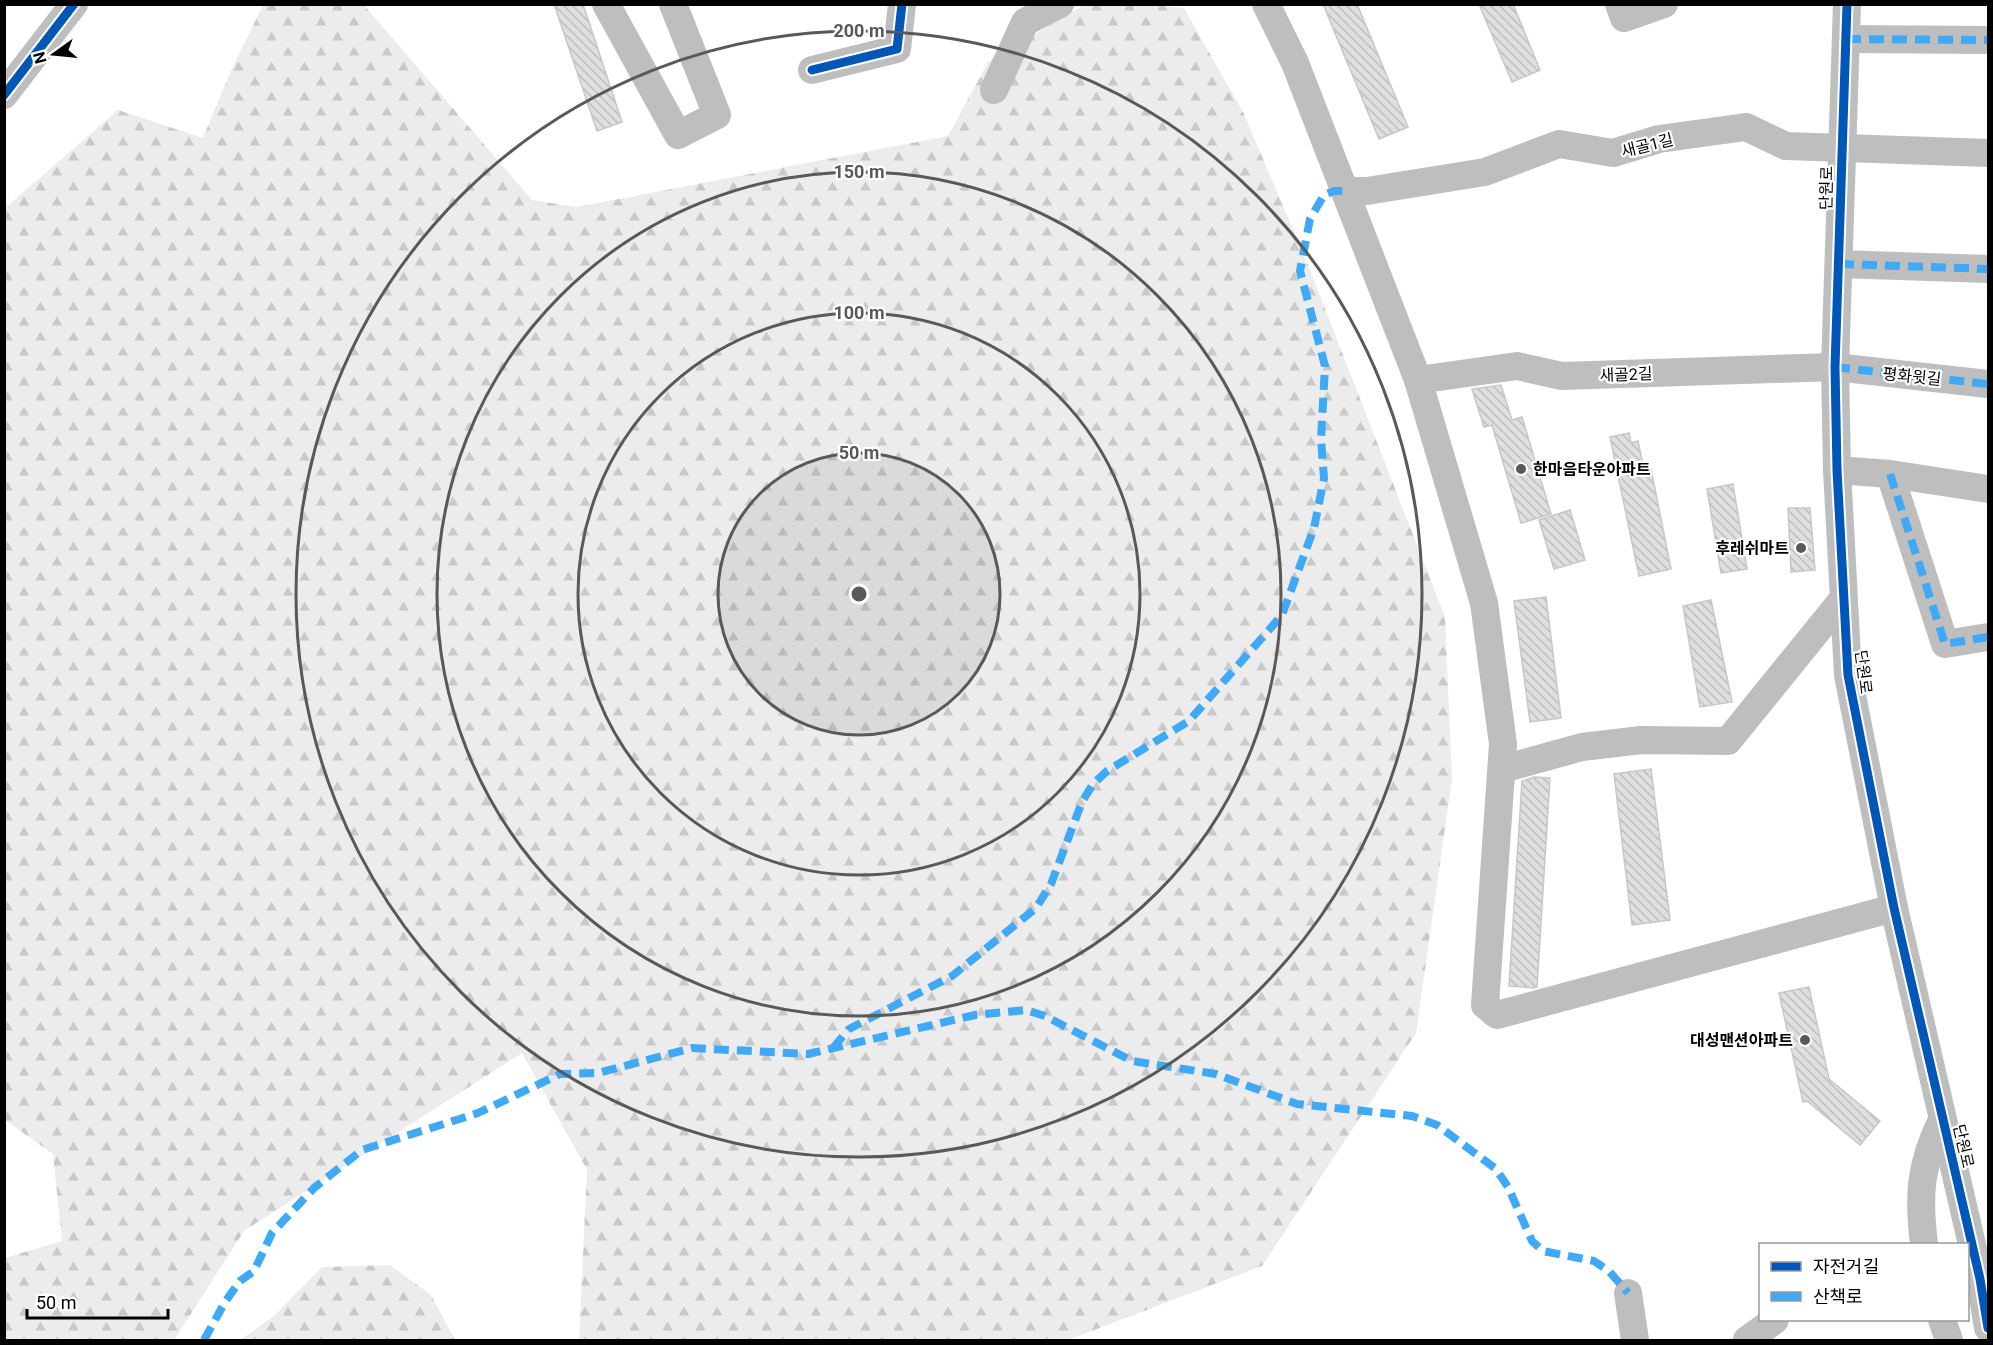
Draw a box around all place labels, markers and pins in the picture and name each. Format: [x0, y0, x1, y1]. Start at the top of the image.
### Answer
place label: 한마음타운아파트 [1533, 460, 1651, 479]
marker: 한마음타운아파트 [1514, 462, 1528, 476]
place label: 후레쉬마트 [1715, 539, 1789, 558]
marker: 후레쉬마트 [1794, 541, 1808, 555]
centre of rings [849, 584, 869, 604]
place label: 대성맨션아파트 [1690, 1031, 1793, 1050]
marker: 대성맨션아파트 [1798, 1033, 1812, 1047]

